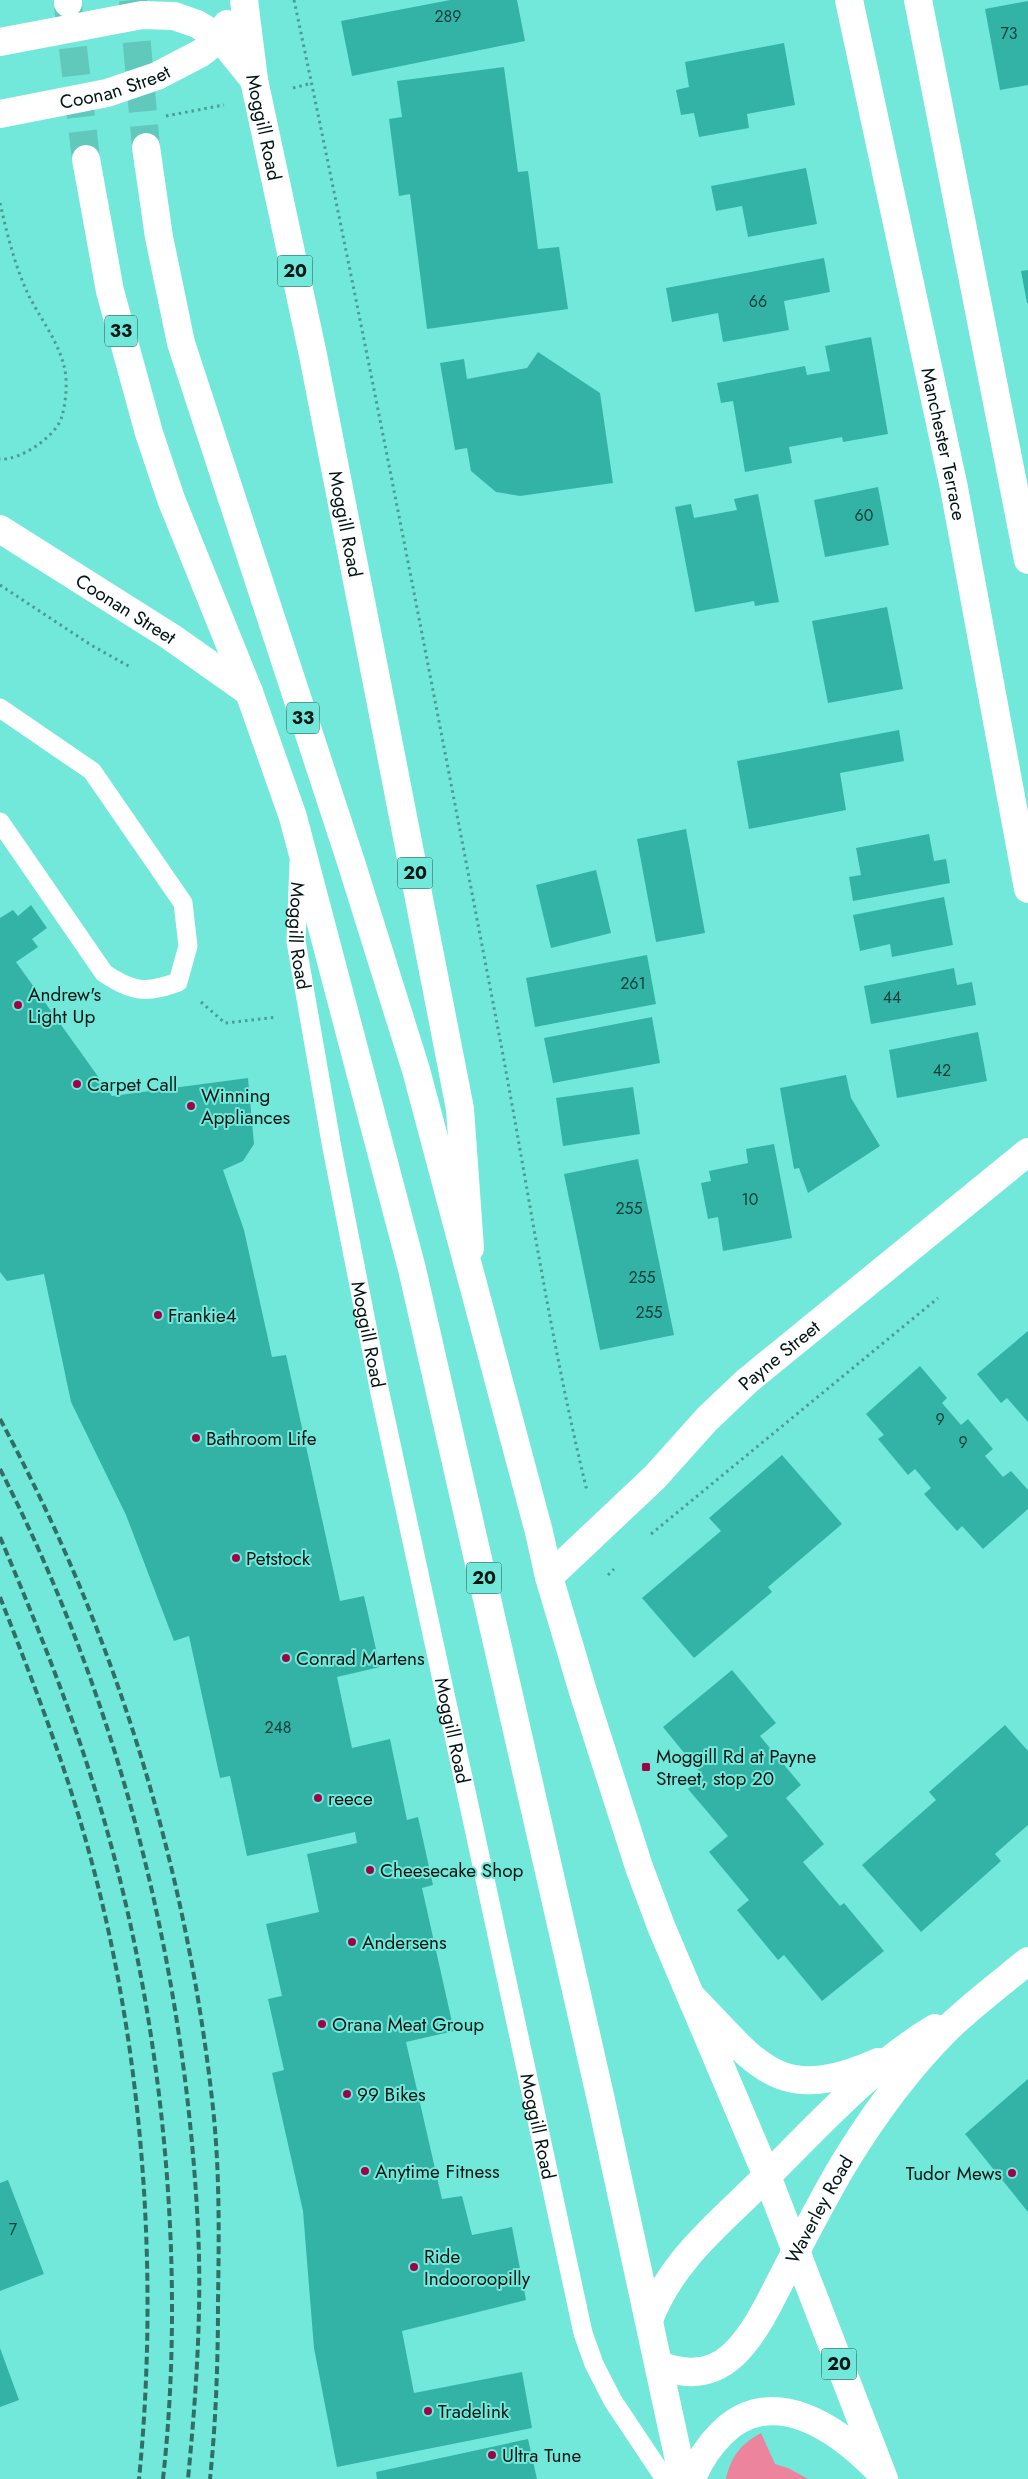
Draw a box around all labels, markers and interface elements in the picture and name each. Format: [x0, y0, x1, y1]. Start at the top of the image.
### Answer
house number: 289 [434, 5, 462, 28]
house number: 73 [1000, 22, 1018, 45]
street label: Coonan Street [57, 58, 175, 115]
street label: Moggill Road [240, 72, 289, 183]
road number: 20 [278, 256, 312, 286]
house number: 66 [749, 290, 767, 313]
road number: 33 [105, 316, 137, 346]
street label: Manchester Terrace [915, 365, 973, 523]
street label: Moggill Road [322, 468, 370, 579]
house number: 60 [855, 504, 873, 527]
street label: Coonan Street [71, 567, 182, 650]
road number: 33 [287, 702, 319, 734]
road number: 20 [398, 858, 432, 888]
street label: Moggill Road [282, 882, 318, 991]
house number: 261 [620, 972, 646, 995]
place label: Andrew's Light Up [28, 981, 102, 1030]
house number: 44 [883, 986, 901, 1009]
marker: Andrew's Light Up [12, 999, 24, 1011]
house number: 42 [933, 1059, 951, 1082]
place label: Carpet Call [87, 1071, 177, 1098]
marker: Carpet Call [71, 1078, 83, 1090]
place label: Winning Appliances [201, 1082, 290, 1131]
marker: Winning Appliances [185, 1100, 197, 1112]
house number: 10 [742, 1188, 758, 1211]
house number: 255 [615, 1197, 643, 1220]
house number: 255 [628, 1266, 656, 1289]
street label: Moggill Road [345, 1279, 392, 1390]
house number: 255 [635, 1301, 663, 1324]
place label: Frankie4 [168, 1302, 237, 1329]
marker: Frankie4 [152, 1309, 164, 1321]
street label: Payne Street [732, 1313, 826, 1396]
house number: 9 [935, 1408, 945, 1431]
place label: Bathroom Life [206, 1425, 317, 1452]
house number: 9 [958, 1431, 968, 1454]
marker: Bathroom Life [190, 1432, 202, 1444]
place label: Petstock [246, 1545, 311, 1572]
marker: Petstock [230, 1552, 242, 1564]
road number: 20 [466, 1562, 502, 1594]
place label: Conrad Martens [296, 1645, 425, 1672]
marker: Conrad Martens [280, 1652, 292, 1664]
street label: Moggill Road [428, 1675, 477, 1786]
house number: 248 [264, 1716, 292, 1739]
place label: Moggill Rd at Payne Street, stop 20 [656, 1743, 817, 1792]
marker: Moggill Rd at Payne Street, stop 20 [640, 1761, 652, 1773]
place label: reece [328, 1785, 373, 1812]
marker: reece [312, 1792, 324, 1804]
place label: Cheesecake Shop [380, 1857, 524, 1884]
marker: Cheesecake Shop [364, 1864, 376, 1876]
place label: Andersens [362, 1929, 447, 1956]
marker: Andersens [346, 1936, 358, 1948]
place label: Orana Meat Group [332, 2011, 484, 2038]
marker: Orana Meat Group [316, 2018, 328, 2030]
street label: Moggill Road [514, 2071, 563, 2182]
place label: 99 Bikes [357, 2081, 426, 2108]
marker: 99 Bikes [341, 2088, 353, 2100]
street label: Waverley Road [779, 2150, 859, 2268]
place label: Anytime Fitness [375, 2158, 500, 2185]
place label: Tudor Mews [906, 2160, 1002, 2187]
marker: Anytime Fitness [359, 2165, 371, 2177]
marker: Tudor Mews [1006, 2167, 1018, 2179]
house number: 7 [9, 2218, 18, 2241]
place label: Ride Indooroopilly [424, 2243, 531, 2292]
marker: Ride Indooroopilly [408, 2261, 420, 2273]
road number: 20 [822, 2348, 856, 2380]
place label: Tradelink [438, 2398, 510, 2425]
marker: Tradelink [422, 2405, 434, 2417]
place label: Ultra Tune [502, 2442, 581, 2469]
marker: Ultra Tune [486, 2449, 498, 2461]

